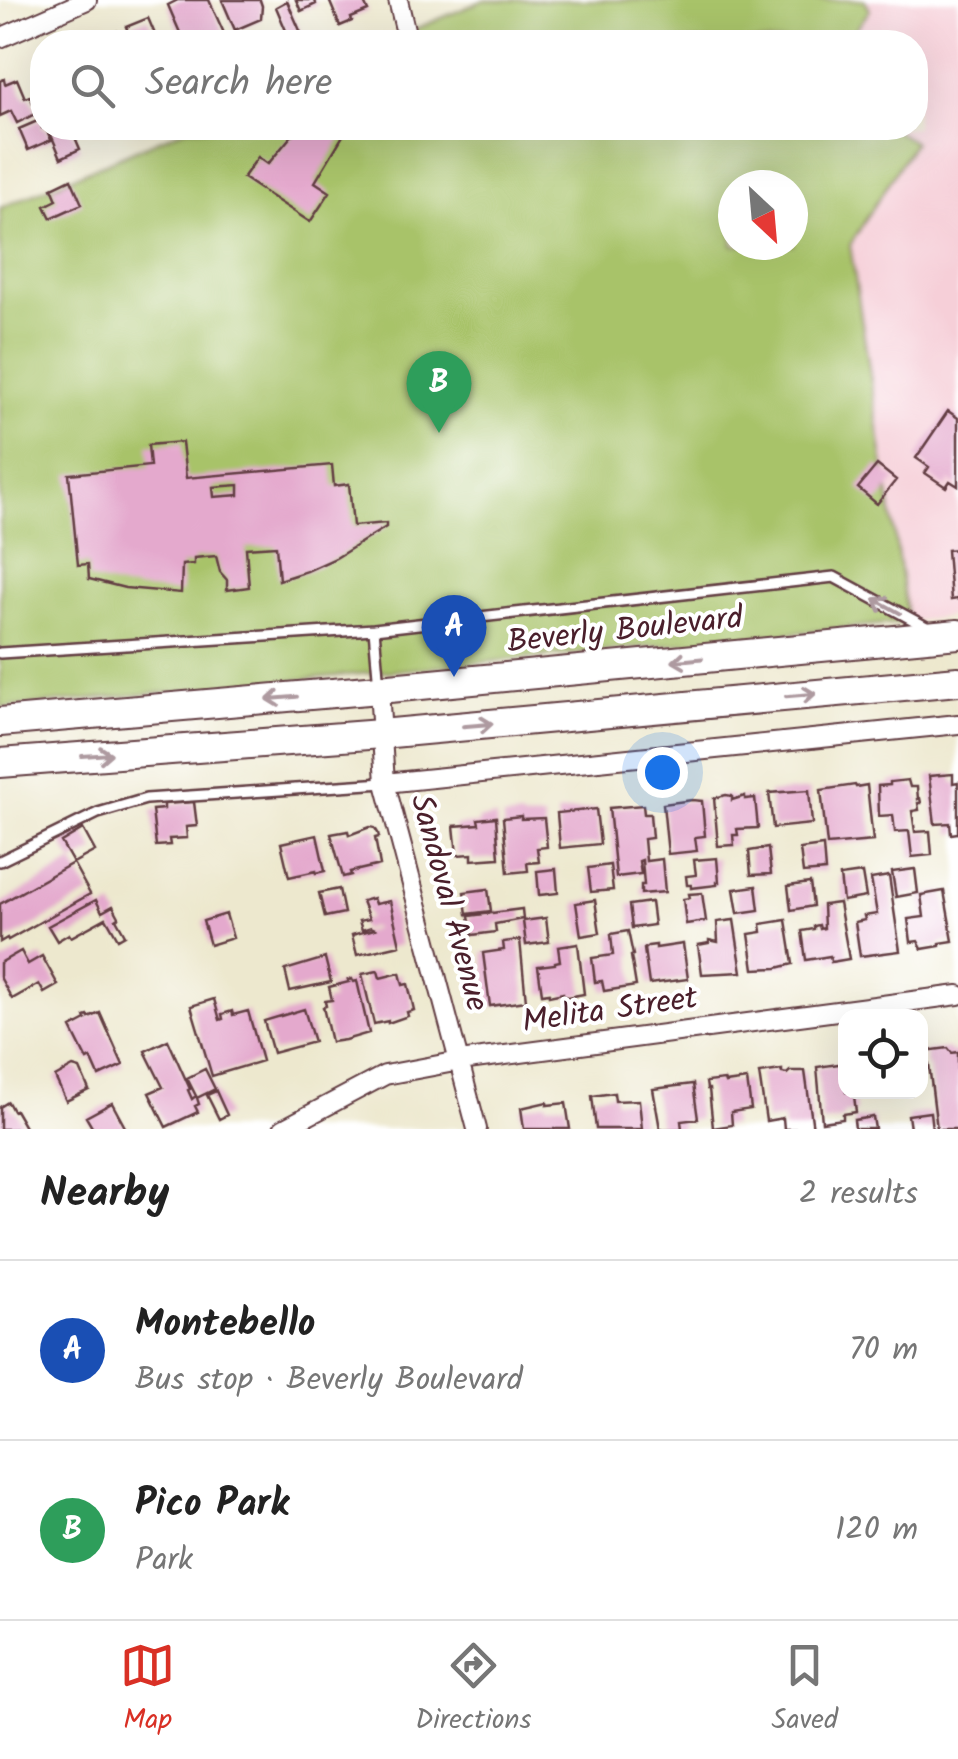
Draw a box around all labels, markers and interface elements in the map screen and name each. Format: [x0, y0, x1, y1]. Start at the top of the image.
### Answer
search box [30, 30, 928, 140]
text: Search here [145, 55, 332, 115]
icon: search [65, 58, 120, 113]
north arrow [718, 170, 808, 260]
pin: B [406, 350, 472, 433]
street label: Beverly Boulevard [505, 593, 746, 669]
pin: A [422, 594, 486, 677]
one-way arrow [873, 596, 903, 615]
one-way arrow [671, 651, 703, 670]
one-way arrow [785, 686, 817, 705]
one-way arrow [266, 688, 299, 707]
one-way arrow [461, 715, 493, 734]
one-way arrow [81, 745, 113, 764]
your location [637, 747, 688, 798]
street label: Sandoval Avenue [395, 789, 501, 1017]
street label: Melita Street [519, 973, 702, 1049]
map controls [838, 1009, 928, 1099]
button: locate [838, 1009, 928, 1099]
text: Nearby [40, 1161, 169, 1228]
text: 2 results [799, 1169, 918, 1220]
text: Montebello [135, 1295, 315, 1355]
text: A [62, 1325, 83, 1376]
text: 70 m [849, 1325, 918, 1376]
text: Bus stop · Beverly Boulevard [135, 1355, 523, 1406]
text: Pico Park [135, 1475, 289, 1535]
text: B [63, 1505, 82, 1556]
text: 120 m [835, 1505, 918, 1556]
text: Park [135, 1535, 193, 1586]
tab: Map [120, 1638, 175, 1743]
tab: Directions [415, 1638, 531, 1743]
tab: Saved [772, 1638, 838, 1743]

